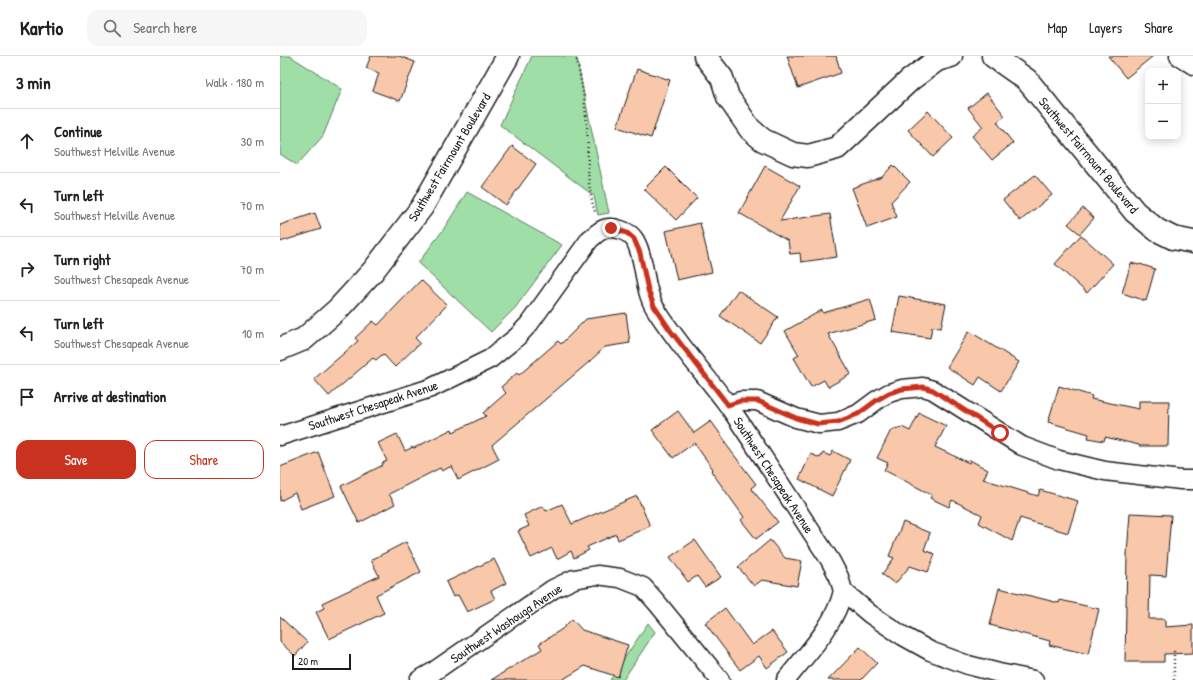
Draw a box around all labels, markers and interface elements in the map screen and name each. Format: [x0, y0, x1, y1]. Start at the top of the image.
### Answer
search box [87, 10, 367, 46]
text: Kartio [20, 15, 63, 41]
icon: search [101, 17, 123, 39]
text: Search here [133, 17, 197, 38]
text: Map [1047, 18, 1067, 37]
text: Layers [1089, 18, 1122, 37]
text: Share [1144, 18, 1173, 37]
map controls [1145, 68, 1181, 140]
button: + [1145, 68, 1181, 104]
text: 3 min [16, 71, 51, 94]
text: Walk · 180 m [205, 73, 264, 91]
street label: Southwest Fairmount Boulevard [404, 90, 494, 224]
street label: Southwest Fairmount Boulevard [1035, 93, 1143, 217]
button: − [1145, 104, 1181, 140]
text: Continue [54, 121, 102, 142]
icon: ahead [16, 130, 38, 152]
text: 30 m [241, 132, 264, 150]
text: Southwest Melville Avenue [54, 142, 175, 160]
text: Turn left [54, 185, 104, 206]
icon: left [16, 194, 38, 216]
text: 70 m [240, 196, 264, 214]
text: Southwest Melville Avenue [54, 206, 175, 224]
route end [602, 219, 620, 237]
text: Turn right [54, 249, 110, 270]
icon: right [16, 258, 38, 280]
text: 70 m [240, 260, 264, 278]
text: Southwest Chesapeak Avenue [54, 270, 189, 288]
text: Turn left [54, 313, 104, 334]
icon: left [16, 322, 38, 344]
text: 10 m [242, 324, 264, 342]
text: Southwest Chesapeak Avenue [54, 334, 189, 352]
street label: Southwest Chesapeak Avenue [306, 376, 440, 434]
icon: arrive [16, 386, 38, 408]
text: Arrive at destination [54, 386, 166, 407]
street label: Southwest Chesapeak Avenue [730, 413, 818, 537]
route start [991, 424, 1009, 442]
button: Save [16, 440, 136, 479]
button: Share [144, 440, 264, 479]
street label: Southwest Washouga Avenue [447, 579, 565, 667]
scale bar [292, 652, 351, 671]
text: 20 m [298, 654, 318, 668]

